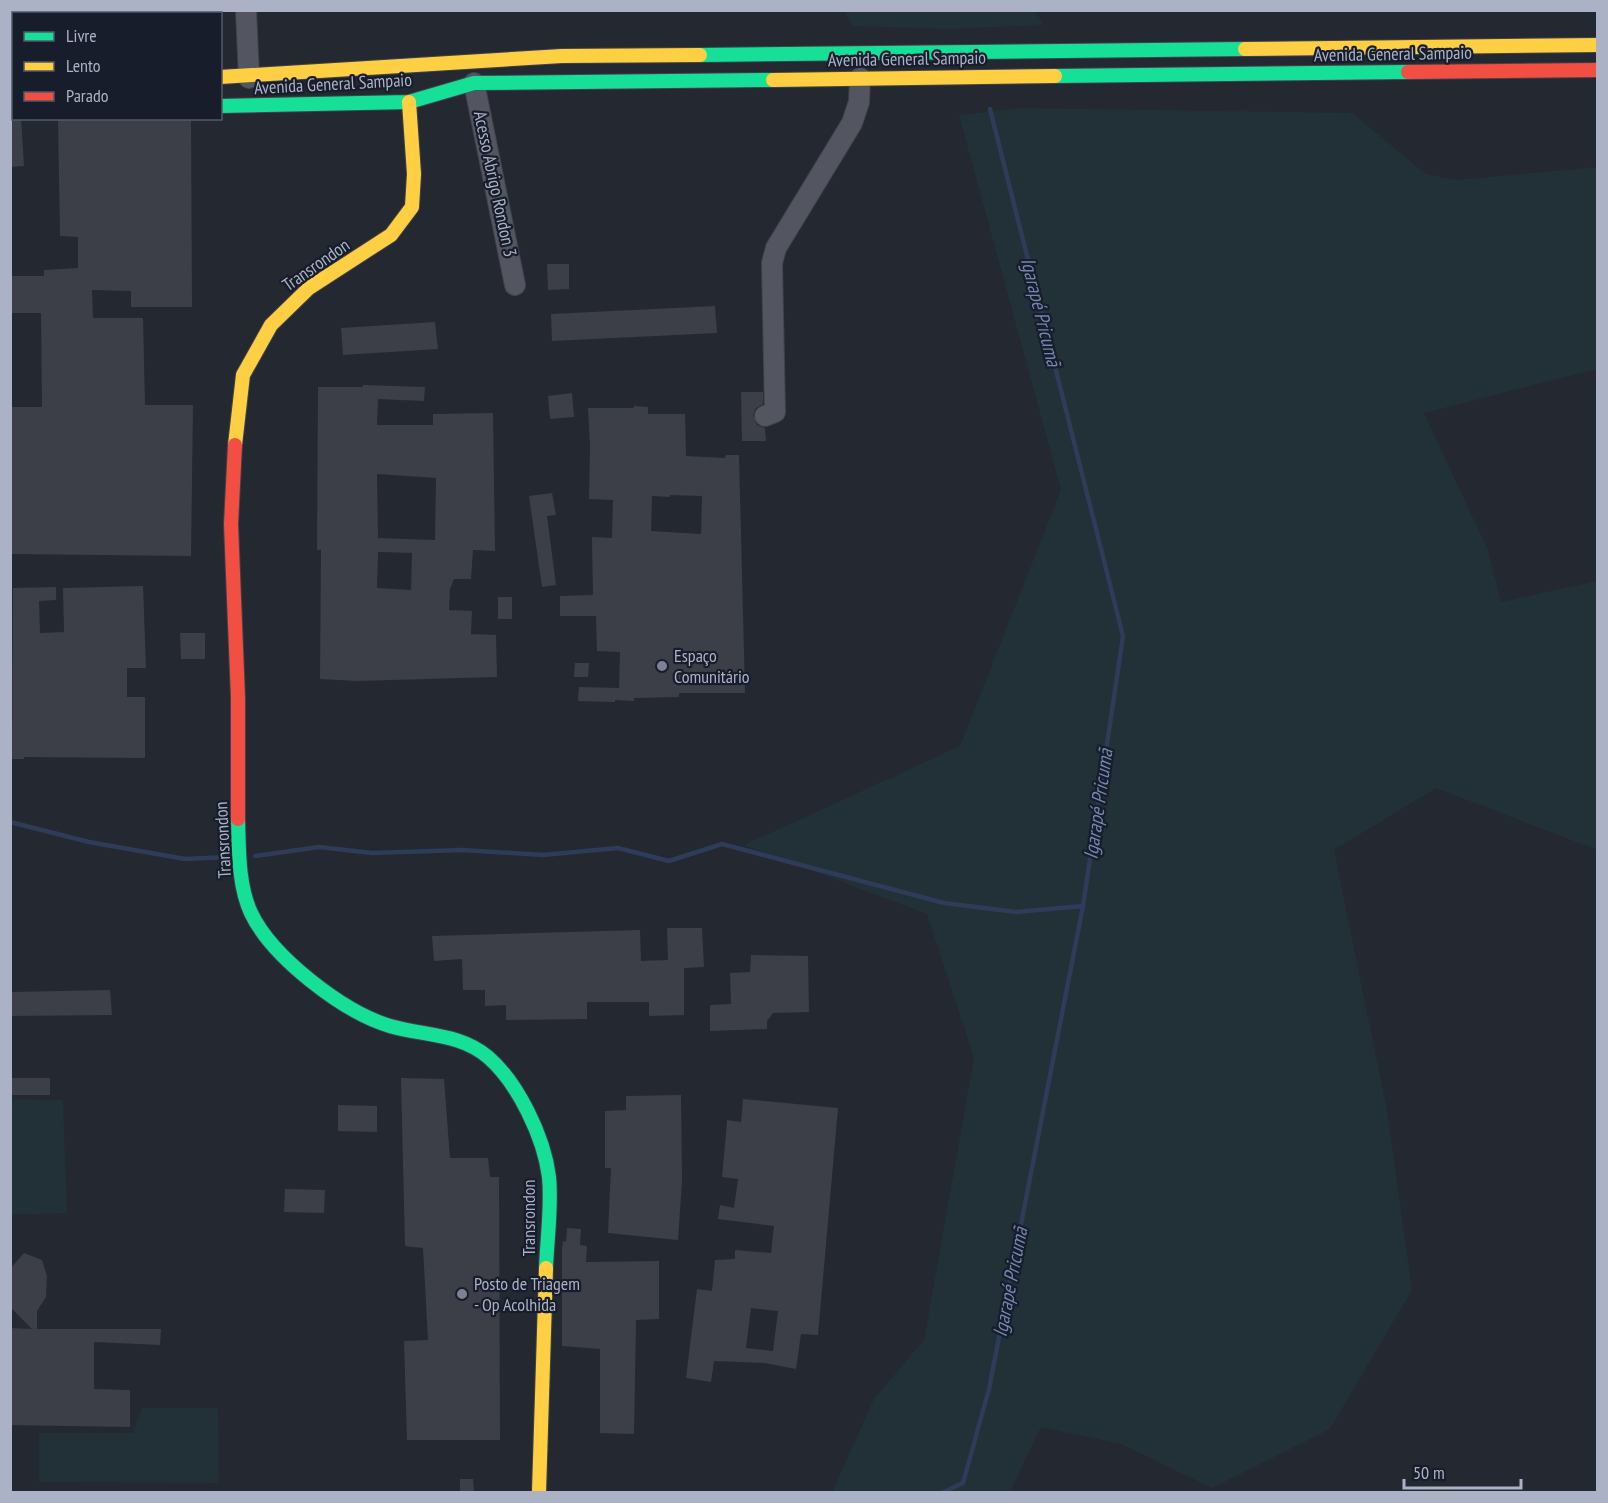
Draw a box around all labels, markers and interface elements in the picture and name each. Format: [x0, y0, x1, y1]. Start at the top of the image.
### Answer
legend [12, 12, 222, 120]
text: Livre [66, 24, 97, 47]
street label: Avenida General Sampaio [1314, 41, 1472, 66]
street label: Avenida General Sampaio [828, 46, 986, 71]
text: Lento [66, 54, 101, 77]
street label: Avenida General Sampaio [253, 68, 413, 99]
text: Parado [66, 84, 109, 107]
street label: Acesso Abrigo Rondon 3 [469, 109, 522, 259]
street label: Transrondon [278, 233, 354, 296]
water label: Igarapé Pricumã [1015, 255, 1068, 371]
place label: Espaço Comunitário [674, 644, 750, 688]
marker: Espaço Comunitário [655, 659, 669, 673]
water label: Igarapé Pricumã [1077, 745, 1119, 861]
street label: Transrondon [209, 801, 236, 879]
street label: Transrondon [517, 1180, 540, 1256]
water label: Igarapé Pricumã [987, 1223, 1034, 1339]
place label: Posto de Triagem - Op Acolhida [474, 1272, 580, 1316]
marker: Posto de Triagem - Op Acolhida [455, 1287, 469, 1301]
scale bar [1404, 1452, 1521, 1490]
text: 50 m [1413, 1461, 1445, 1484]

